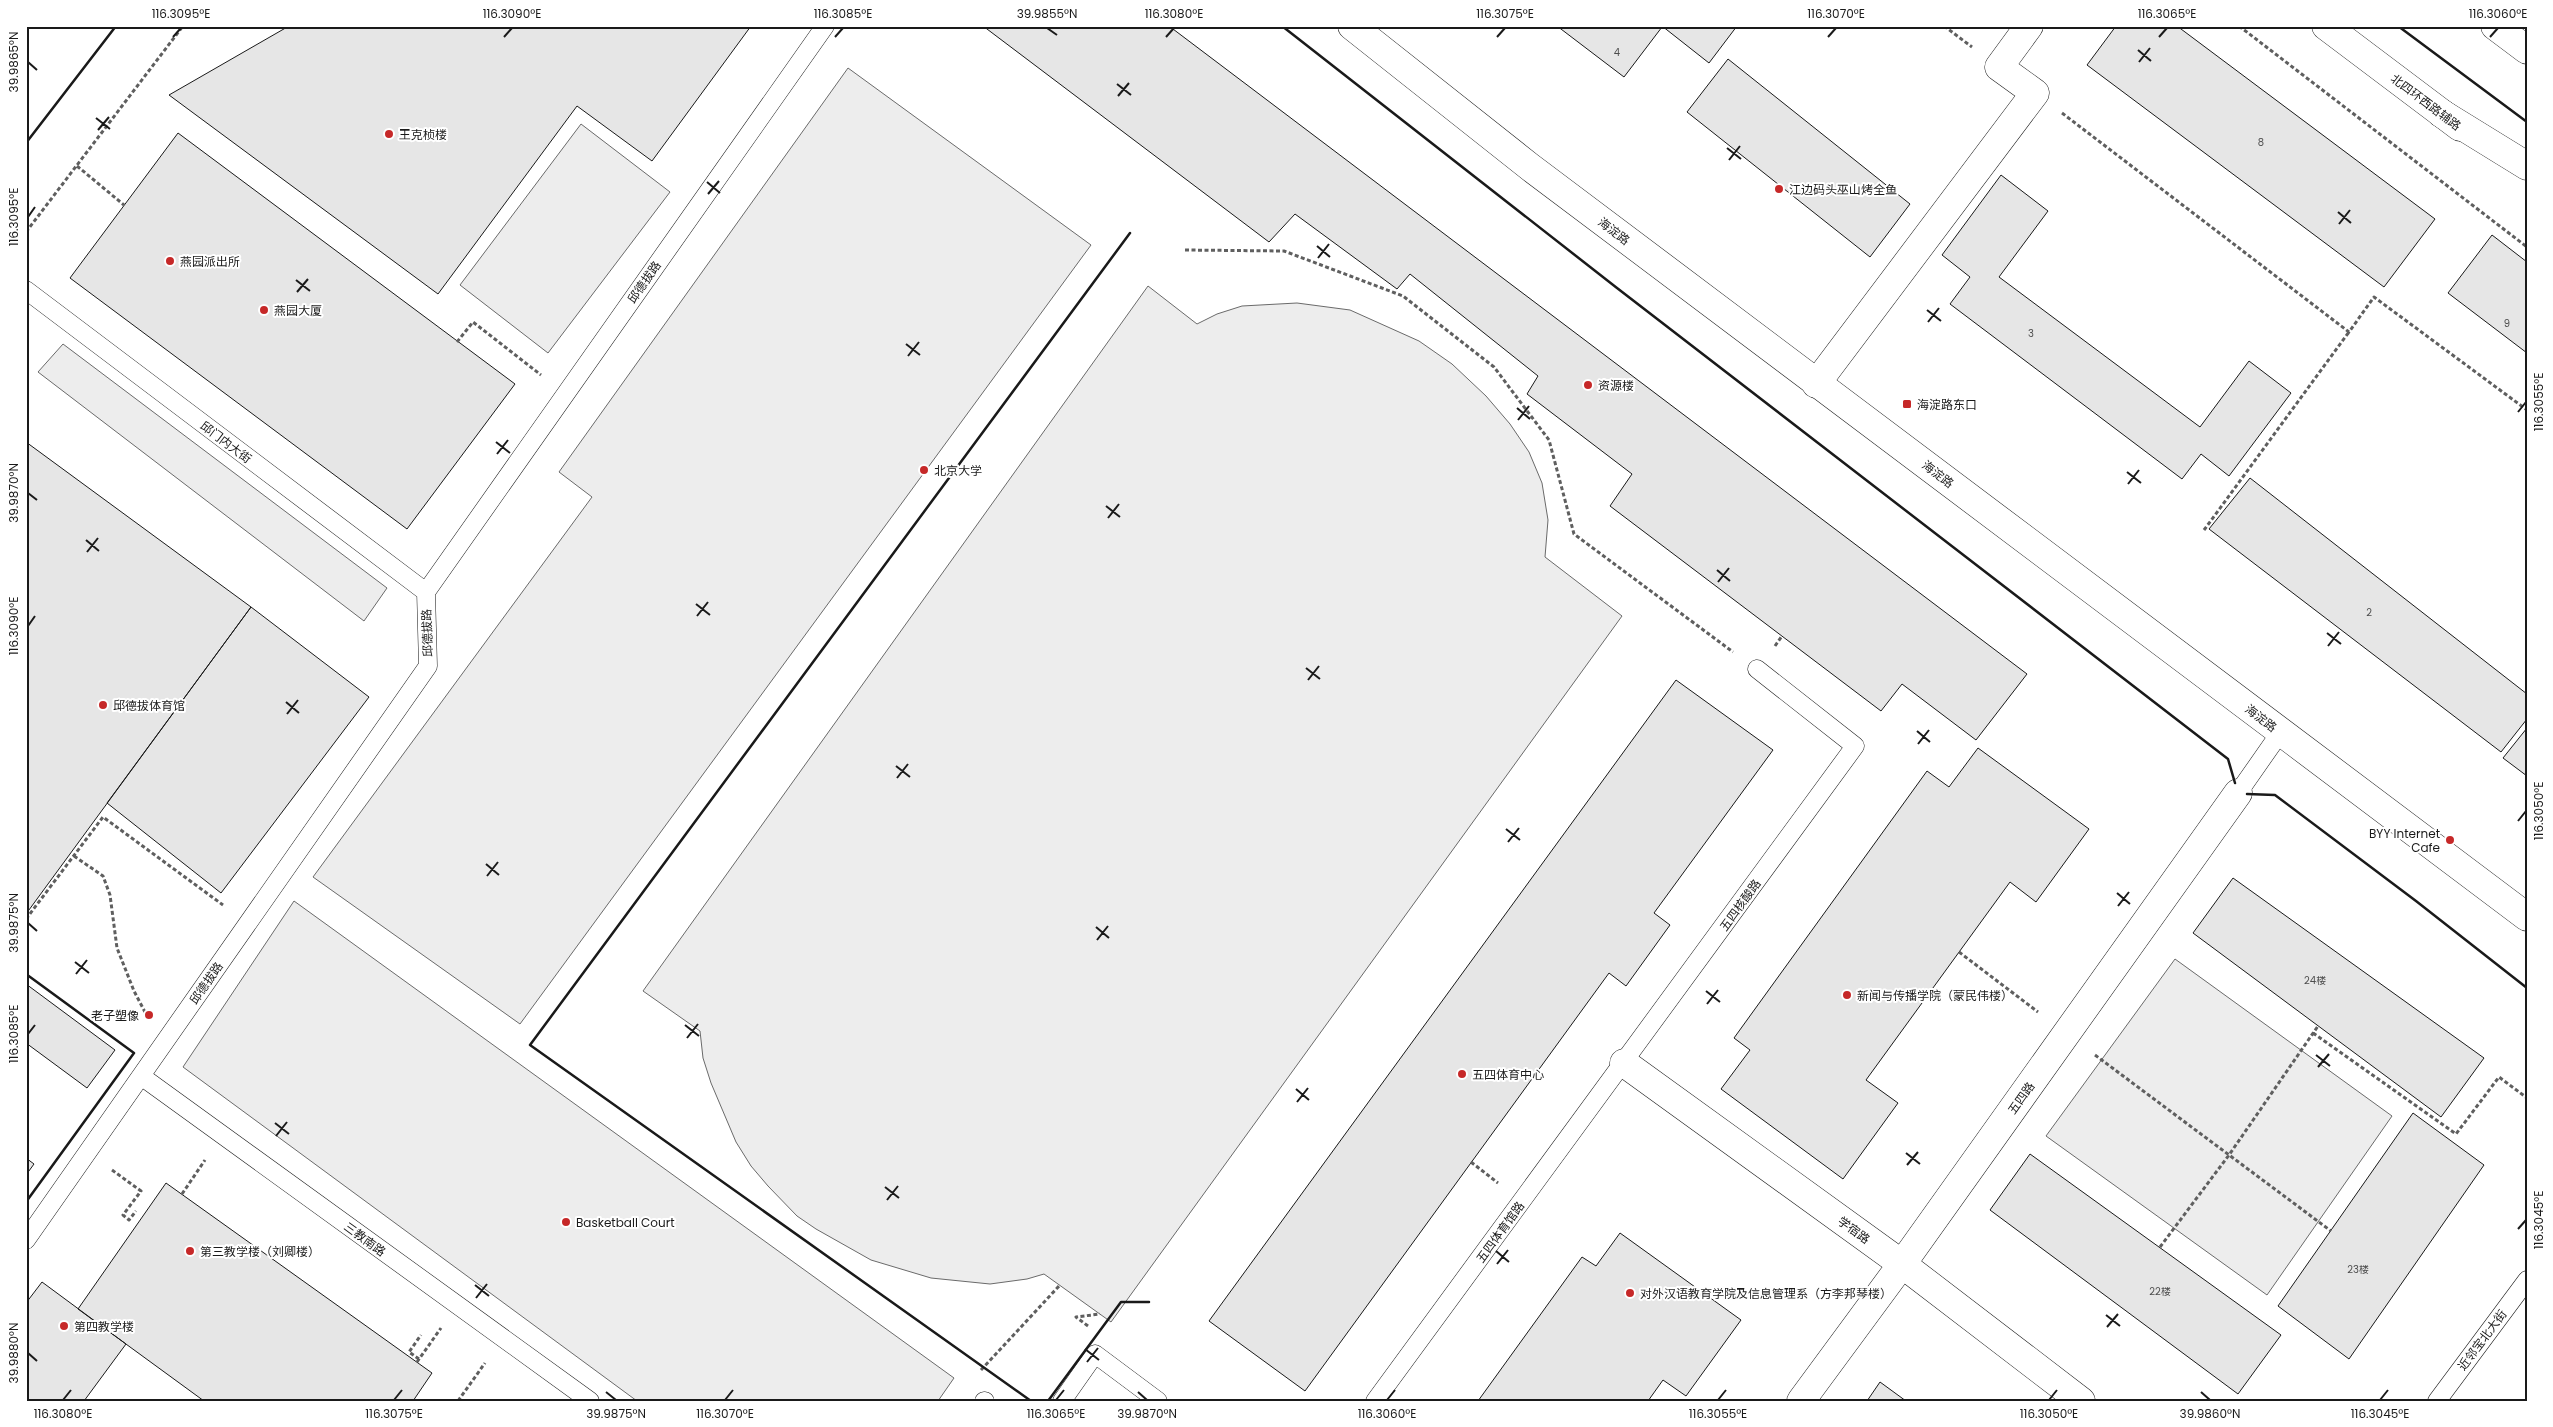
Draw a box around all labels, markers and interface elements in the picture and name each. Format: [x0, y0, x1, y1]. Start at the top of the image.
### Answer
text: 116.3095°E [152, 5, 210, 22]
text: 116.3090°E [483, 5, 541, 22]
text: 116.3085°E [814, 5, 872, 22]
text: 39.9855°N [1017, 5, 1077, 22]
text: 116.3080°E [1145, 5, 1203, 22]
text: 116.3075°E [1476, 5, 1534, 22]
text: 116.3070°E [1807, 5, 1865, 22]
text: 116.3065°E [2138, 5, 2196, 22]
text: 116.3060°E [2469, 5, 2527, 22]
text: 39.9865°N [5, 32, 22, 92]
house number: 4 [1614, 45, 1620, 60]
street label: 北四环西路辅路 [2387, 70, 2465, 134]
place label: 王克桢楼 [399, 126, 447, 143]
marker: 王克桢楼 [383, 128, 395, 140]
house number: 8 [2258, 135, 2264, 150]
place label: 江边码头巫山烤全鱼 [1789, 181, 1897, 198]
marker: 江边码头巫山烤全鱼 [1773, 183, 1785, 195]
text: 116.3095°E [5, 188, 22, 246]
street label: 海淀路 [1595, 213, 1633, 249]
place label: 燕园派出所 [180, 253, 240, 270]
marker: 燕园派出所 [164, 255, 176, 267]
street label: 邱德拔路 [623, 257, 665, 307]
place label: 燕园大厦 [274, 302, 322, 319]
marker: 燕园大厦 [258, 304, 270, 316]
house number: 9 [2504, 316, 2510, 331]
house number: 3 [2028, 326, 2034, 341]
text: 116.3055°E [2530, 373, 2547, 431]
place label: 资源楼 [1598, 377, 1634, 394]
marker: 资源楼 [1582, 379, 1594, 391]
place label: 海淀路东口 [1917, 396, 1977, 413]
marker: 海淀路东口 [1901, 398, 1913, 410]
street label: 邱门内大街 [197, 417, 255, 467]
street label: 海淀路 [1919, 456, 1957, 492]
place label: 北京大学 [934, 462, 982, 479]
text: 39.9870°N [5, 463, 22, 523]
marker: 北京大学 [918, 464, 930, 476]
text: 116.3090°E [5, 597, 22, 655]
house number: 2 [2366, 605, 2372, 620]
street label: 邱德拔路 [418, 609, 436, 657]
place label: 邱德拔体育馆 [113, 697, 185, 714]
marker: 邱德拔体育馆 [97, 699, 109, 711]
street label: 海淀路 [2242, 700, 2280, 736]
text: 116.3050°E [2530, 782, 2547, 840]
place label: BYY Internet Cafe [2369, 825, 2440, 856]
marker: BYY Internet Cafe [2444, 834, 2456, 846]
street label: 五四核酸路 [1715, 876, 1765, 934]
text: 39.9875°N [5, 893, 22, 953]
street label: 邱德拔路 [185, 958, 227, 1008]
house number: 24楼 [2304, 973, 2326, 988]
place label: 新闻与传播学院（蒙民伟楼） [1857, 987, 2013, 1004]
marker: 新闻与传播学院（蒙民伟楼） [1841, 989, 1853, 1001]
text: 116.3085°E [5, 1005, 22, 1063]
place label: 老子塑像 [91, 1007, 139, 1024]
marker: 老子塑像 [143, 1009, 155, 1021]
place label: 五四体育中心 [1472, 1066, 1544, 1083]
marker: 五四体育中心 [1456, 1068, 1468, 1080]
street label: 五四路 [2004, 1078, 2038, 1118]
text: 116.3045°E [2530, 1191, 2547, 1249]
street label: 五四体育馆路 [1472, 1198, 1528, 1266]
street label: 学宿路 [1834, 1213, 1874, 1247]
place label: Basketball Court [576, 1214, 675, 1231]
marker: Basketball Court [560, 1216, 572, 1228]
street label: 三教南路 [341, 1218, 389, 1260]
place label: 第三教学楼（刘卿楼） [200, 1243, 320, 1260]
marker: 第三教学楼（刘卿楼） [184, 1245, 196, 1257]
house number: 23楼 [2347, 1262, 2369, 1277]
house number: 22楼 [2149, 1284, 2171, 1299]
place label: 对外汉语教育学院及信息管理系（方李邦琴楼） [1640, 1285, 1892, 1302]
marker: 对外汉语教育学院及信息管理系（方李邦琴楼） [1624, 1287, 1636, 1299]
street label: 近邻宝北大街 [2454, 1306, 2510, 1374]
place label: 第四教学楼 [74, 1318, 134, 1335]
marker: 第四教学楼 [58, 1320, 70, 1332]
text: 39.9880°N [5, 1323, 22, 1383]
text: 116.3080°E [34, 1405, 92, 1422]
text: 116.3075°E [365, 1405, 423, 1422]
text: 39.9875°N [586, 1405, 646, 1422]
text: 116.3070°E [696, 1405, 754, 1422]
text: 116.3065°E [1027, 1405, 1085, 1422]
text: 39.9870°N [1117, 1405, 1177, 1422]
text: 116.3060°E [1358, 1405, 1416, 1422]
text: 116.3055°E [1689, 1405, 1747, 1422]
text: 116.3050°E [2020, 1405, 2078, 1422]
text: 39.9860°N [2180, 1405, 2240, 1422]
text: 116.3045°E [2351, 1405, 2409, 1422]

